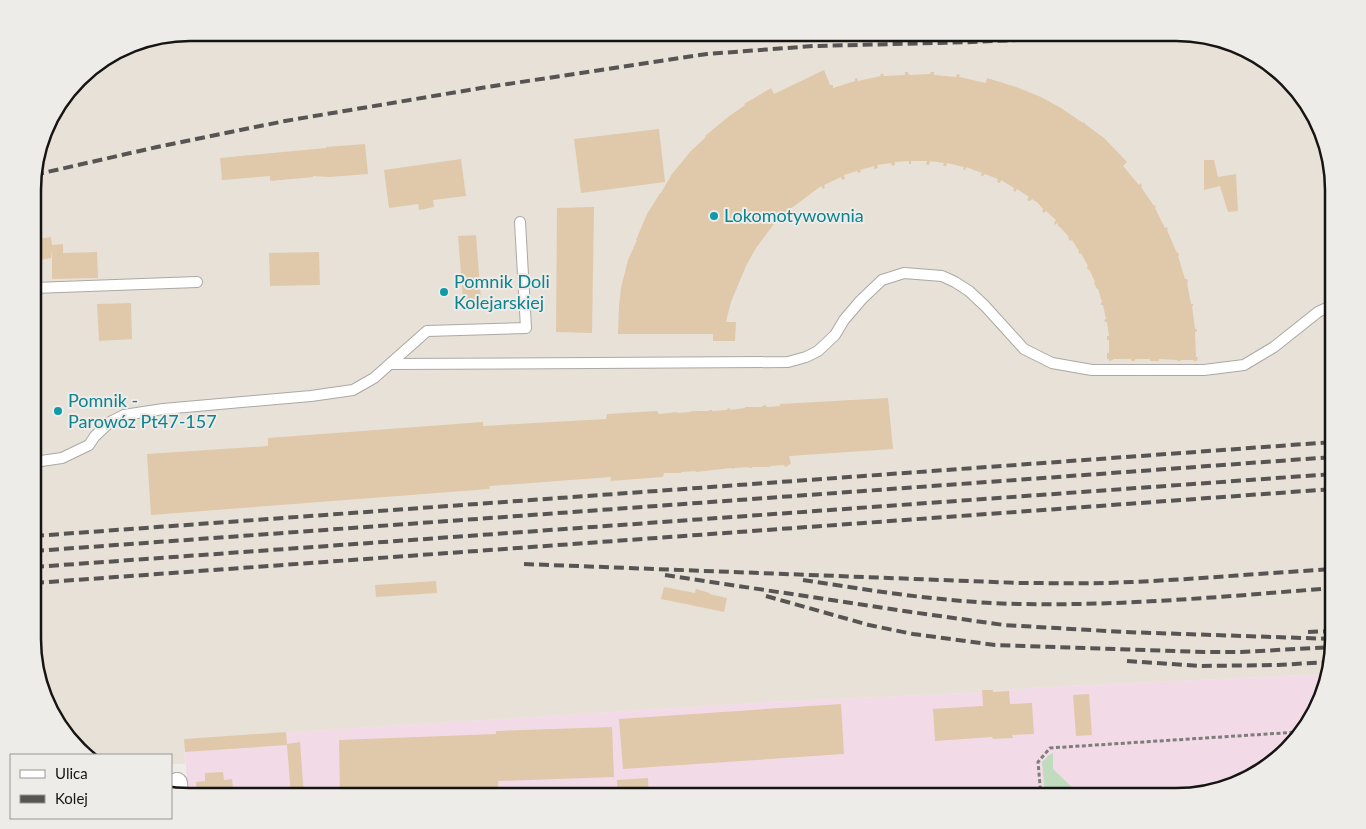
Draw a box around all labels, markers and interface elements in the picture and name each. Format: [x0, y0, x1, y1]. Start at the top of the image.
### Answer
place label: Lokomotywownia [724, 204, 864, 226]
marker: Lokomotywownia [708, 210, 720, 222]
place label: Pomnik Doli Kolejarskiej [454, 270, 550, 313]
marker: Pomnik Doli Kolejarskiej [438, 286, 450, 298]
place label: Pomnik - Parowóz Pt47-157 [68, 389, 217, 432]
marker: Pomnik - Parowóz Pt47-157 [52, 405, 64, 417]
legend [10, 754, 172, 819]
text: Ulica [55, 764, 88, 782]
text: Kolej [55, 789, 88, 807]

